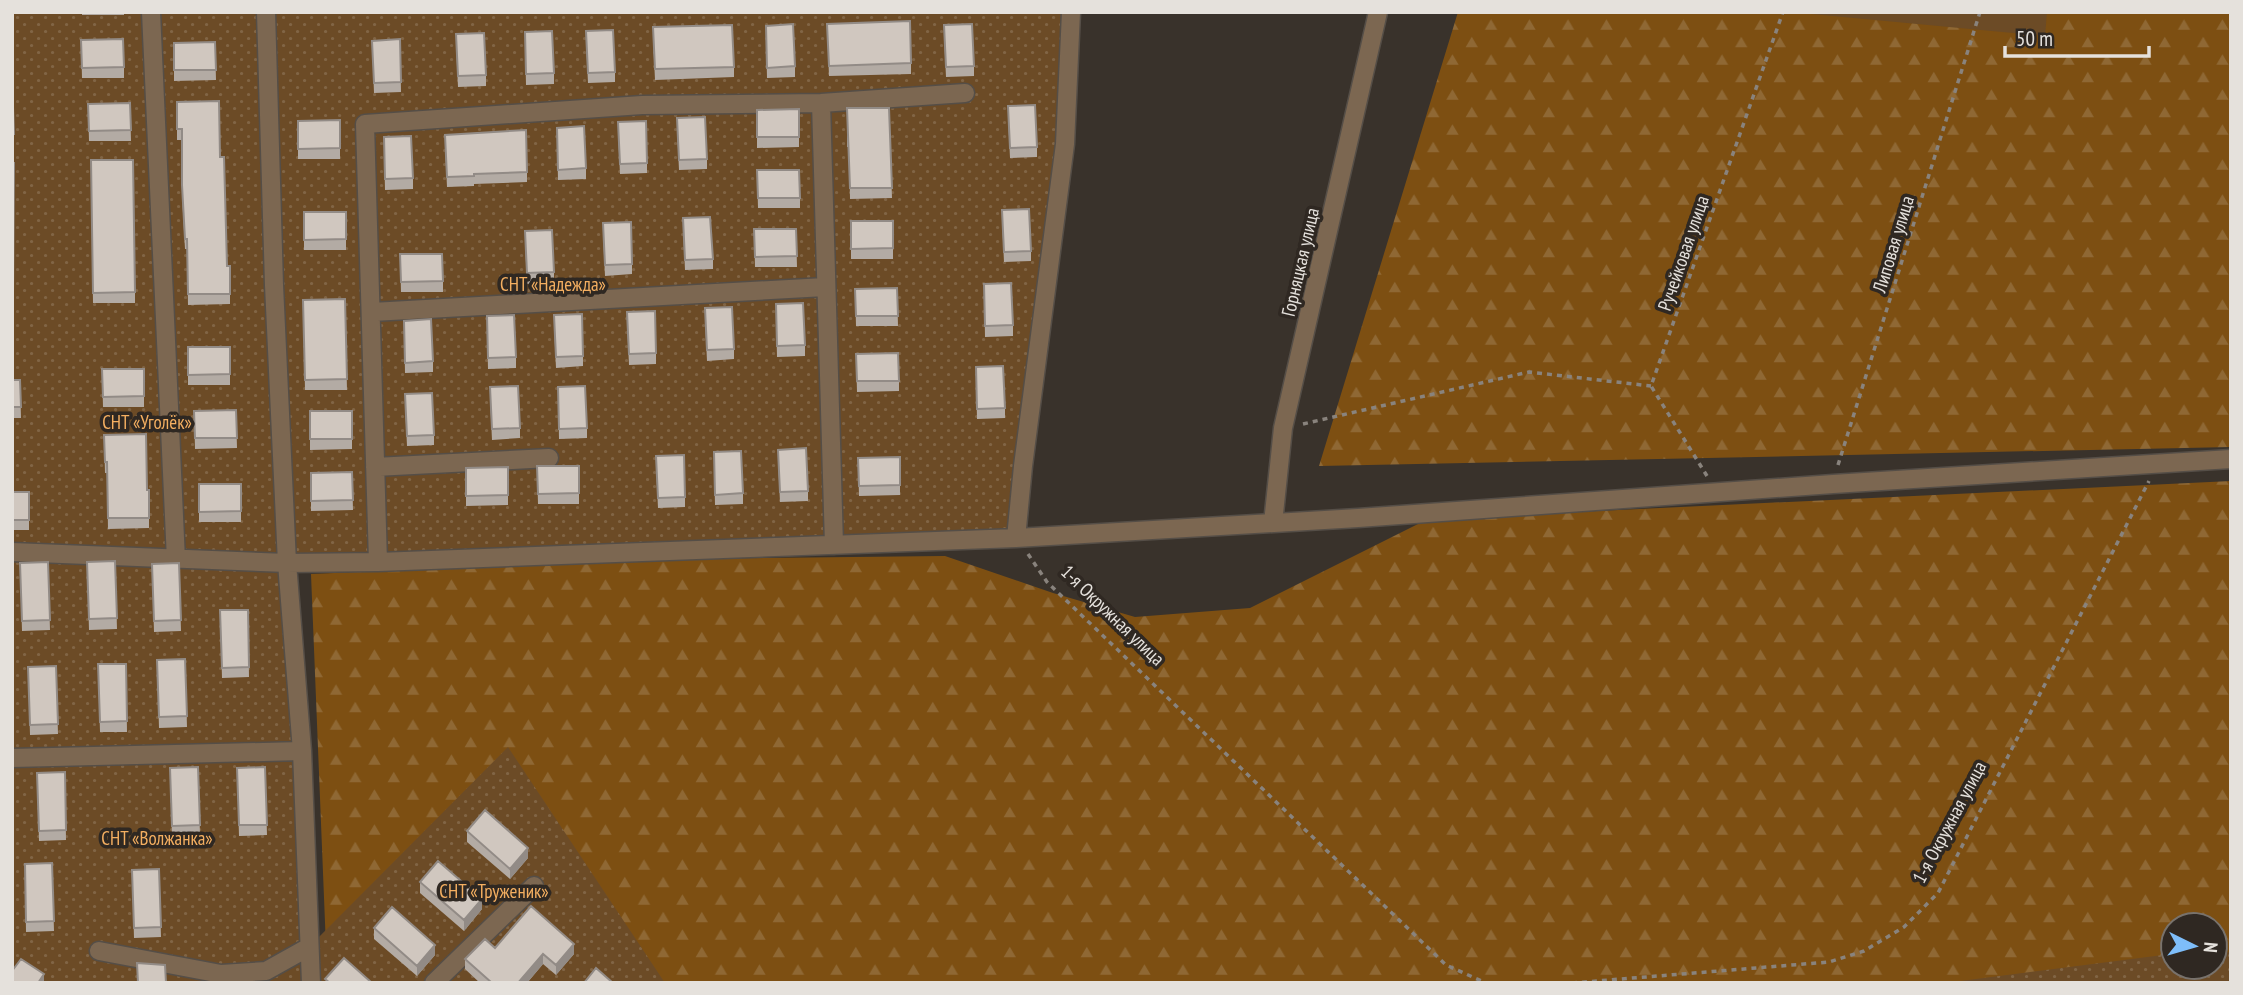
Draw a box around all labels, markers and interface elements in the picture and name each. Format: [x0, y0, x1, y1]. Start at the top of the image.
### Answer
scale bar [2005, 14, 2148, 58]
text: 50 m [2016, 25, 2053, 52]
street label: Ручейковая улица [1652, 192, 1714, 314]
street label: Липовая улица [1867, 193, 1919, 296]
street label: Горняцкая улица [1276, 205, 1324, 319]
park label: СНТ «Надежда» [500, 272, 606, 296]
park label: СНТ «Уголёк» [102, 410, 192, 434]
street label: 1-я Окружная улица [1056, 560, 1170, 670]
street label: 1-я Окружная улица [1907, 757, 1991, 887]
park label: СНТ «Волжанка» [101, 826, 213, 850]
park label: СНТ «Труженик» [439, 879, 549, 903]
north arrow [2159, 911, 2229, 981]
text: N [2199, 941, 2223, 954]

